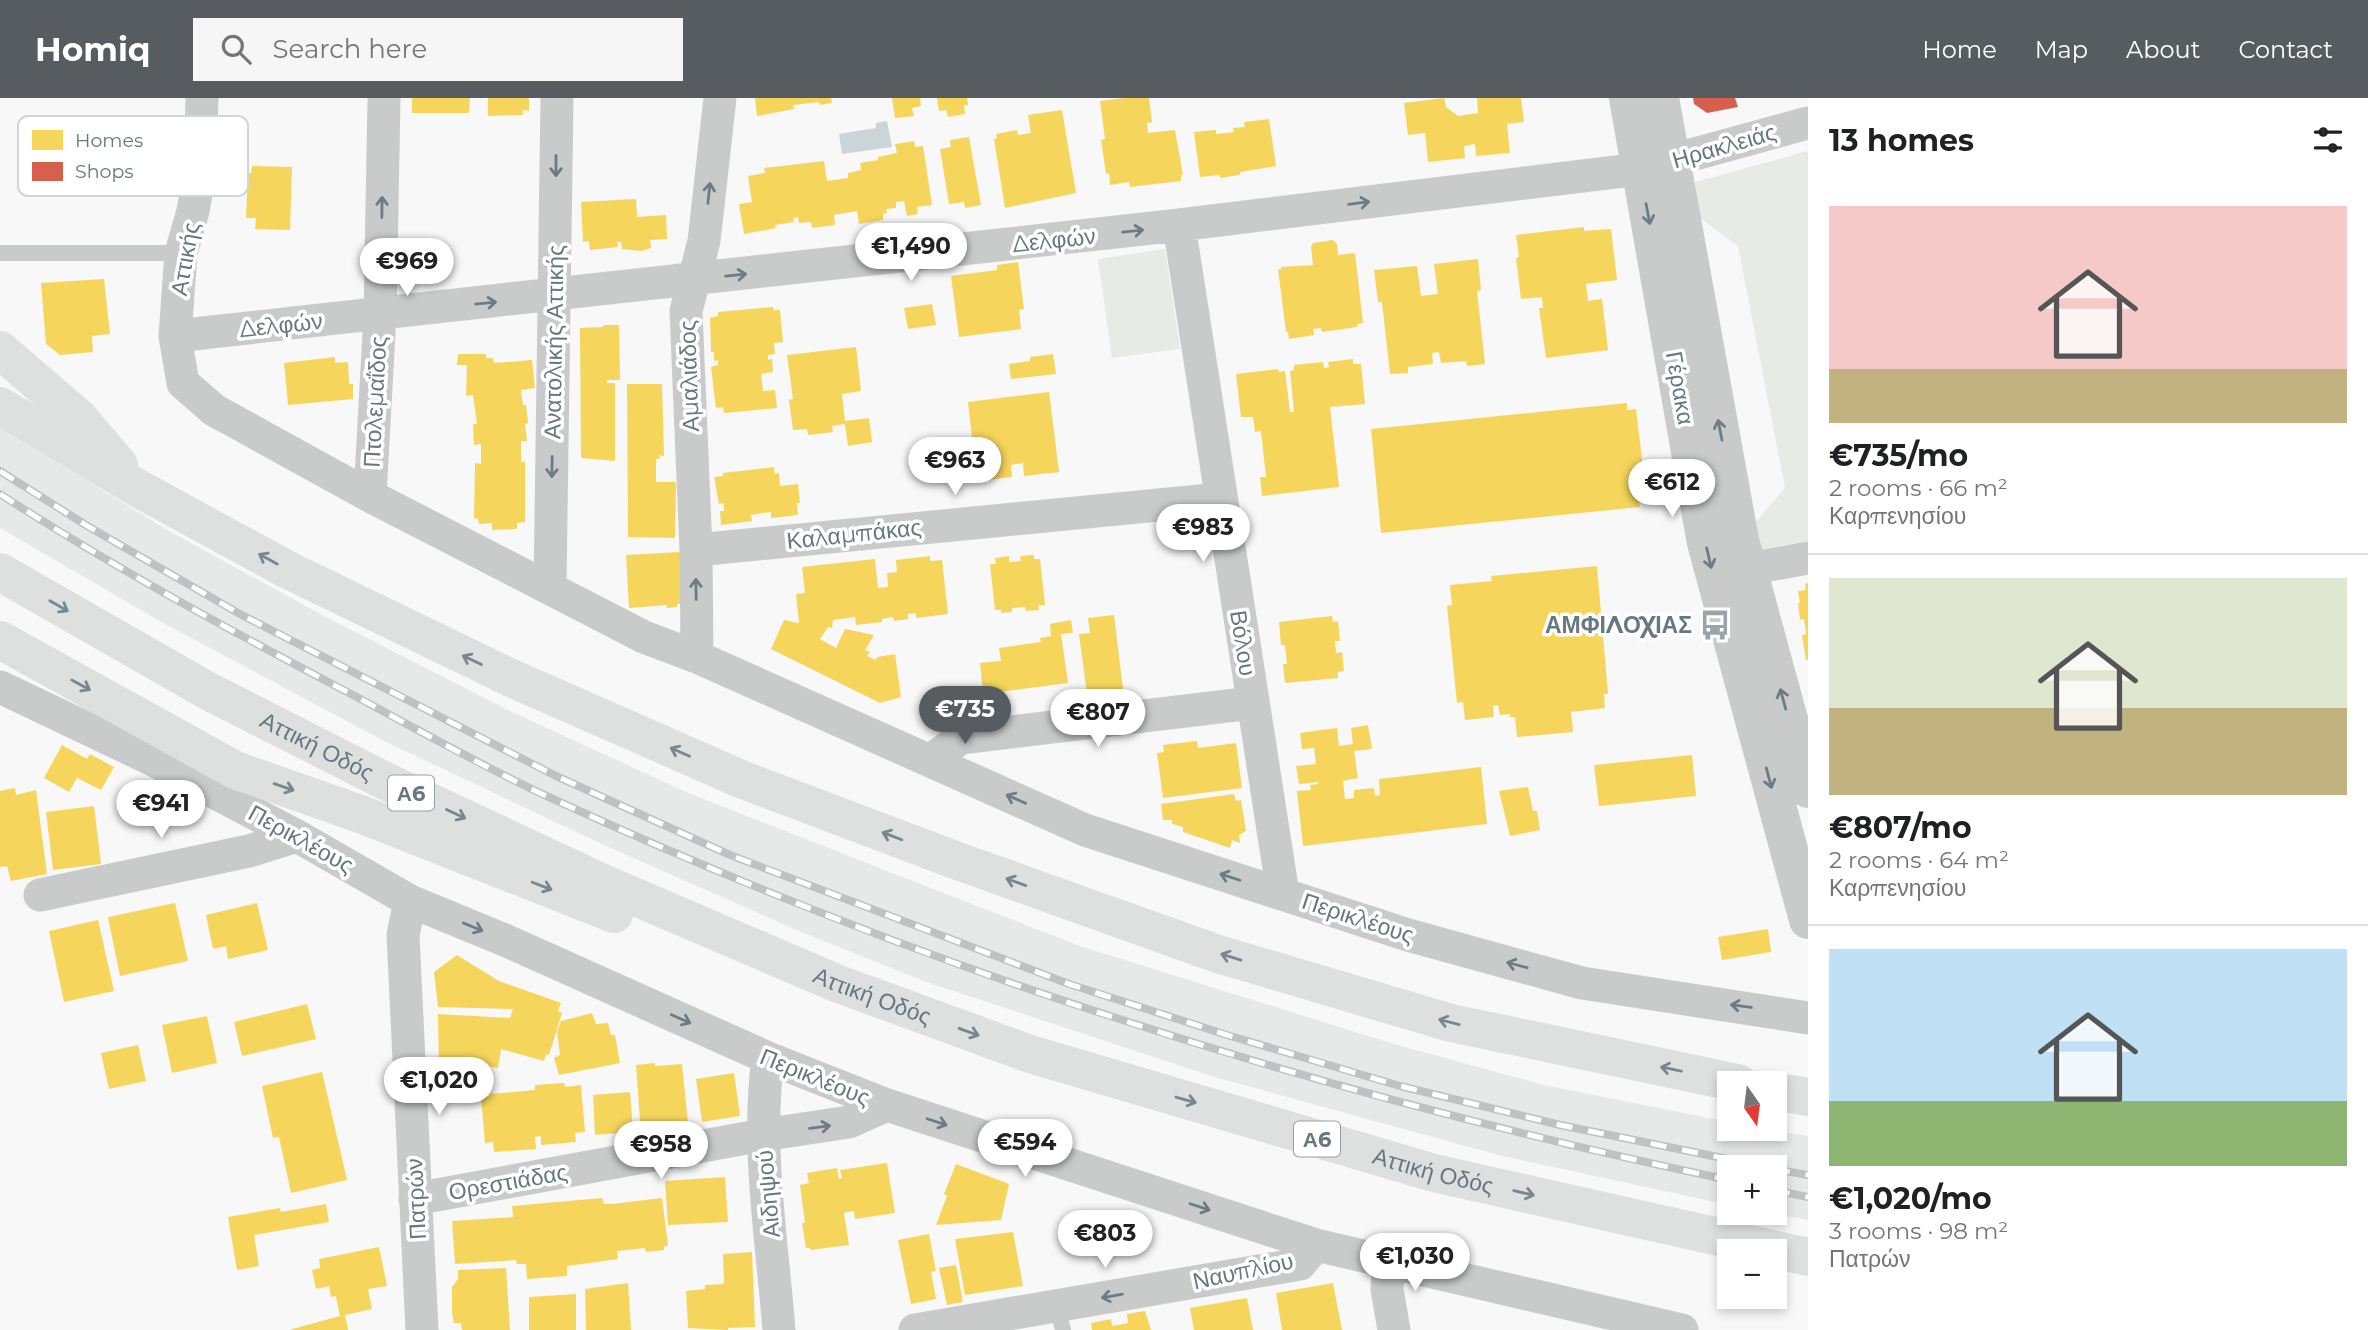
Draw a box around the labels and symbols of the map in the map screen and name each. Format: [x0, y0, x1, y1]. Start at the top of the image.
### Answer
legend [18, 116, 248, 196]
street label: Ηρακλειάς [1669, 118, 1779, 174]
text: Homes [75, 129, 143, 152]
one-way arrow [550, 154, 563, 177]
text: Shops [75, 160, 134, 183]
one-way arrow [703, 182, 716, 205]
one-way arrow [375, 196, 388, 219]
one-way arrow [1347, 197, 1370, 210]
one-way arrow [1641, 202, 1655, 224]
street label: Αττικής [165, 220, 205, 298]
street label: Δελφών [1011, 222, 1097, 258]
pin: €1,490 [854, 223, 968, 283]
one-way arrow [1121, 224, 1144, 237]
pin: €969 [366, 238, 448, 298]
street label: Ανατολικής Αττικής [538, 245, 570, 439]
one-way arrow [725, 269, 747, 282]
one-way arrow [474, 296, 497, 309]
street label: Δελφών [238, 307, 324, 343]
street label: Αμαλιάδος [673, 320, 705, 432]
street label: Πτολεμαΐδος [358, 336, 392, 468]
street label: Γέρακα [1660, 349, 1700, 427]
one-way arrow [1712, 419, 1726, 442]
pin: €963 [914, 438, 996, 497]
one-way arrow [545, 455, 559, 478]
pin: €612 [1631, 460, 1713, 519]
pin: €983 [1162, 504, 1244, 564]
street label: Καλαμπάκας [785, 513, 923, 555]
one-way arrow [1703, 546, 1716, 569]
one-way arrow [258, 552, 279, 566]
one-way arrow [689, 578, 703, 601]
one-way arrow [48, 600, 69, 613]
street label: Βόλου [1224, 608, 1262, 678]
bus stop icon: ΑΜΦΙΛΟΧΙΑΣ [1698, 608, 1732, 642]
place label: ΑΜΦΙΛΟΧΙΑΣ [1545, 611, 1692, 639]
one-way arrow [462, 652, 483, 666]
one-way arrow [70, 679, 91, 692]
pin: €735 [924, 686, 1006, 746]
one-way arrow [1776, 689, 1789, 711]
pin: €807 [1057, 690, 1139, 749]
street label: Αττική Οδός [256, 706, 379, 787]
one-way arrow [670, 745, 691, 758]
one-way arrow [1763, 766, 1776, 788]
road number: Α6 [388, 776, 434, 810]
pin: €941 [120, 780, 202, 840]
one-way arrow [272, 782, 294, 794]
one-way arrow [1006, 792, 1027, 805]
street label: Περικλέους [244, 799, 358, 879]
one-way arrow [445, 808, 466, 821]
one-way arrow [881, 829, 903, 841]
one-way arrow [1219, 870, 1241, 882]
one-way arrow [1005, 875, 1027, 888]
one-way arrow [530, 881, 552, 894]
street label: Περικλέους [1299, 887, 1417, 949]
one-way arrow [462, 921, 483, 934]
one-way arrow [1220, 950, 1242, 963]
one-way arrow [1507, 958, 1529, 971]
street label: Αττική Οδός [809, 961, 935, 1031]
one-way arrow [1730, 1000, 1753, 1013]
one-way arrow [670, 1013, 691, 1026]
one-way arrow [1438, 1015, 1461, 1028]
one-way arrow [958, 1026, 980, 1039]
street label: Περικλέους [756, 1042, 874, 1112]
pin: €1,020 [382, 1058, 496, 1117]
one-way arrow [1660, 1062, 1683, 1076]
north arrow [1717, 1071, 1787, 1141]
one-way arrow [1175, 1094, 1197, 1107]
one-way arrow [926, 1117, 948, 1129]
pin: €594 [984, 1119, 1066, 1179]
one-way arrow [808, 1120, 831, 1133]
pin: €958 [620, 1122, 702, 1181]
road number: Α6 [1294, 1122, 1340, 1156]
street label: Αττική Οδός [1370, 1142, 1496, 1200]
street label: Αιδηψού [750, 1149, 786, 1239]
street label: Πατρών [400, 1158, 432, 1240]
street label: Ορεστιάδας [446, 1158, 570, 1206]
one-way arrow [1512, 1188, 1534, 1201]
one-way arrow [1189, 1202, 1211, 1214]
pin: €803 [1064, 1210, 1146, 1270]
pin: €1,030 [1358, 1234, 1472, 1293]
street label: Ναυπλίου [1190, 1247, 1296, 1295]
one-way arrow [1101, 1290, 1124, 1303]

